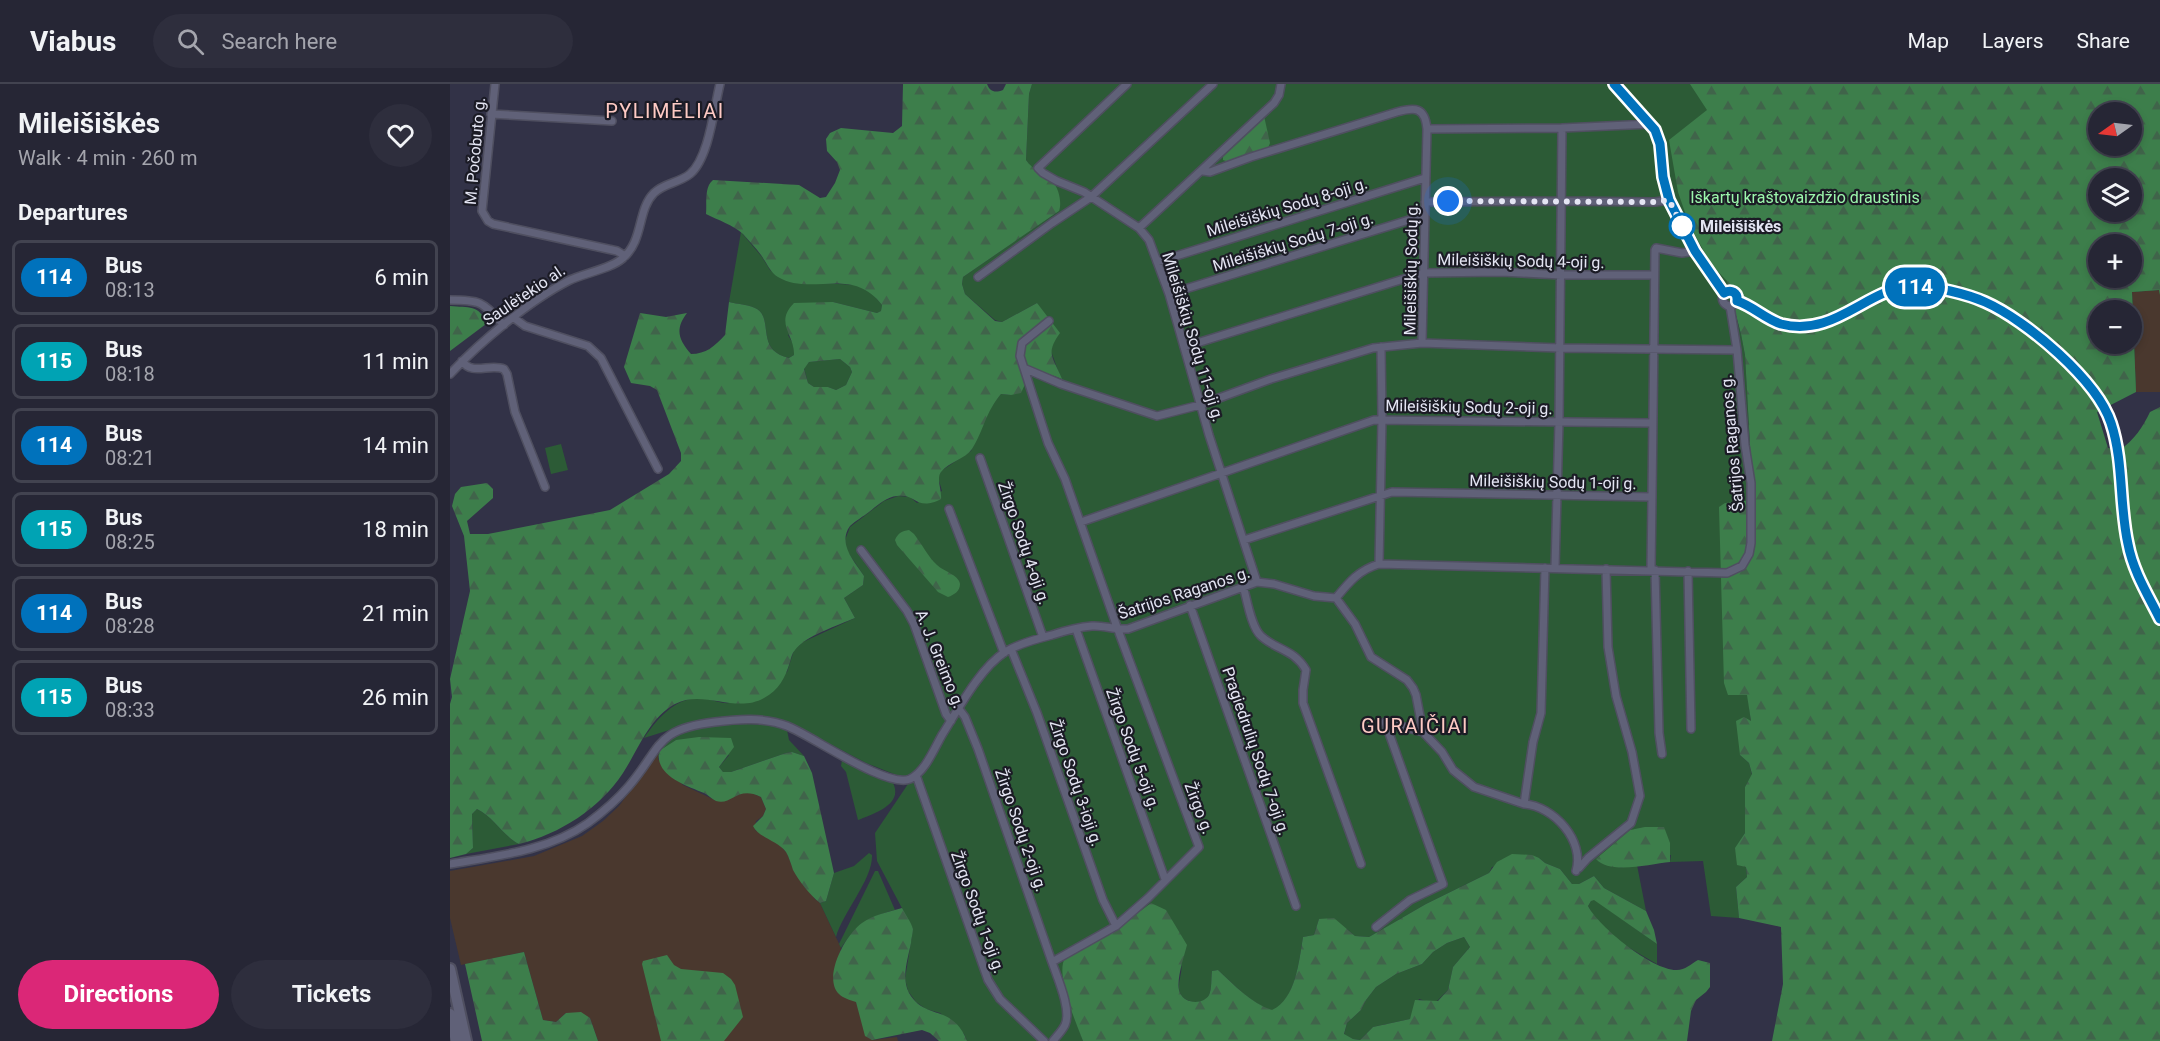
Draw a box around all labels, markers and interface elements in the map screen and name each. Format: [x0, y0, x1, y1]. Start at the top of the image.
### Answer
search box [153, 14, 573, 68]
text: Viabus [30, 25, 117, 58]
icon: search [174, 25, 207, 58]
text: Search here [222, 29, 337, 54]
text: Map [1907, 29, 1949, 53]
text: Layers [1982, 29, 2043, 53]
text: Share [2076, 29, 2130, 53]
street label: M. Počobuto g. [461, 96, 489, 206]
district label: PYLIMĖLIAI [605, 99, 725, 123]
north arrow [2088, 102, 2142, 156]
map controls [2088, 102, 2142, 354]
button: heart [369, 104, 432, 167]
text: Mileišiškės [18, 107, 160, 140]
text: Walk · 4 min · 260 m [18, 146, 197, 170]
button: layers [2088, 168, 2142, 222]
street label: Mileišiškių Sodų 8-oji g. [1204, 173, 1370, 241]
your location [1433, 186, 1463, 216]
park label: Iškartų kraštovaizdžio draustinis [1690, 188, 1920, 207]
text: Departures [18, 200, 128, 225]
street label: Mileišiškių Sodų g. [1400, 202, 1422, 336]
street label: Mileišiškių Sodų 7-oji g. [1210, 208, 1376, 276]
marker: Mileišiškės [1669, 213, 1695, 239]
place label: Mileišiškės [1700, 217, 1781, 236]
button: + [2088, 234, 2142, 288]
street label: Mileišiškių Sodų 11-oji g. [1158, 250, 1228, 424]
street label: Mileišiškių Sodų 4-oji g. [1437, 250, 1605, 272]
text: Bus [105, 253, 143, 278]
street label: Saulėtekio al. [479, 261, 569, 329]
text: 114 [36, 265, 72, 289]
text: 6 min [374, 265, 429, 290]
line badge: 114 [1880, 268, 1950, 306]
text: 114 [1897, 275, 1933, 299]
text: 08:13 [105, 278, 155, 302]
button: − [2088, 300, 2142, 354]
text: Bus [105, 337, 143, 362]
text: 115 [36, 349, 72, 373]
text: 11 min [362, 349, 429, 374]
text: 08:18 [105, 362, 155, 386]
street label: Šatrijos Raganos g. [1716, 374, 1747, 512]
street label: Mileišiškių Sodų 2-oji g. [1385, 396, 1553, 418]
text: Bus [105, 421, 143, 446]
text: 114 [36, 433, 72, 457]
text: 14 min [362, 433, 429, 458]
text: 08:21 [105, 446, 155, 470]
street label: Mileišiškių Sodų 1-oji g. [1469, 471, 1637, 493]
street label: Žirgo Sodų 4-oji g. [994, 479, 1054, 607]
text: Bus [105, 505, 143, 530]
text: 115 [36, 517, 72, 541]
text: 18 min [362, 517, 429, 542]
text: 08:25 [105, 530, 155, 554]
street label: Šatrijos Raganos g. [1115, 562, 1252, 623]
text: Bus [105, 589, 143, 614]
text: 114 [36, 601, 72, 625]
text: 21 min [362, 601, 429, 626]
street label: A. J. Greimo g. [912, 607, 968, 711]
text: 08:28 [105, 614, 155, 638]
street label: Pragiedrulių Sodų 7-oji g. [1218, 664, 1294, 838]
text: Bus [105, 673, 143, 698]
text: 115 [36, 685, 72, 709]
text: 26 min [362, 685, 429, 710]
street label: Žirgo Sodų 5-oji g. [1102, 685, 1164, 813]
text: 08:33 [105, 698, 155, 722]
district label: GURAIČIAI [1361, 714, 1469, 738]
street label: Žirgo Sodų 3-ioji g. [1045, 717, 1107, 849]
street label: Žirgo Sodų 2-oji g. [991, 766, 1051, 894]
street label: Žirgo g. [1180, 779, 1218, 837]
street label: Žirgo Sodų 1-oji g. [947, 848, 1009, 976]
button: Directions [18, 960, 219, 1029]
button: Tickets [231, 960, 432, 1029]

